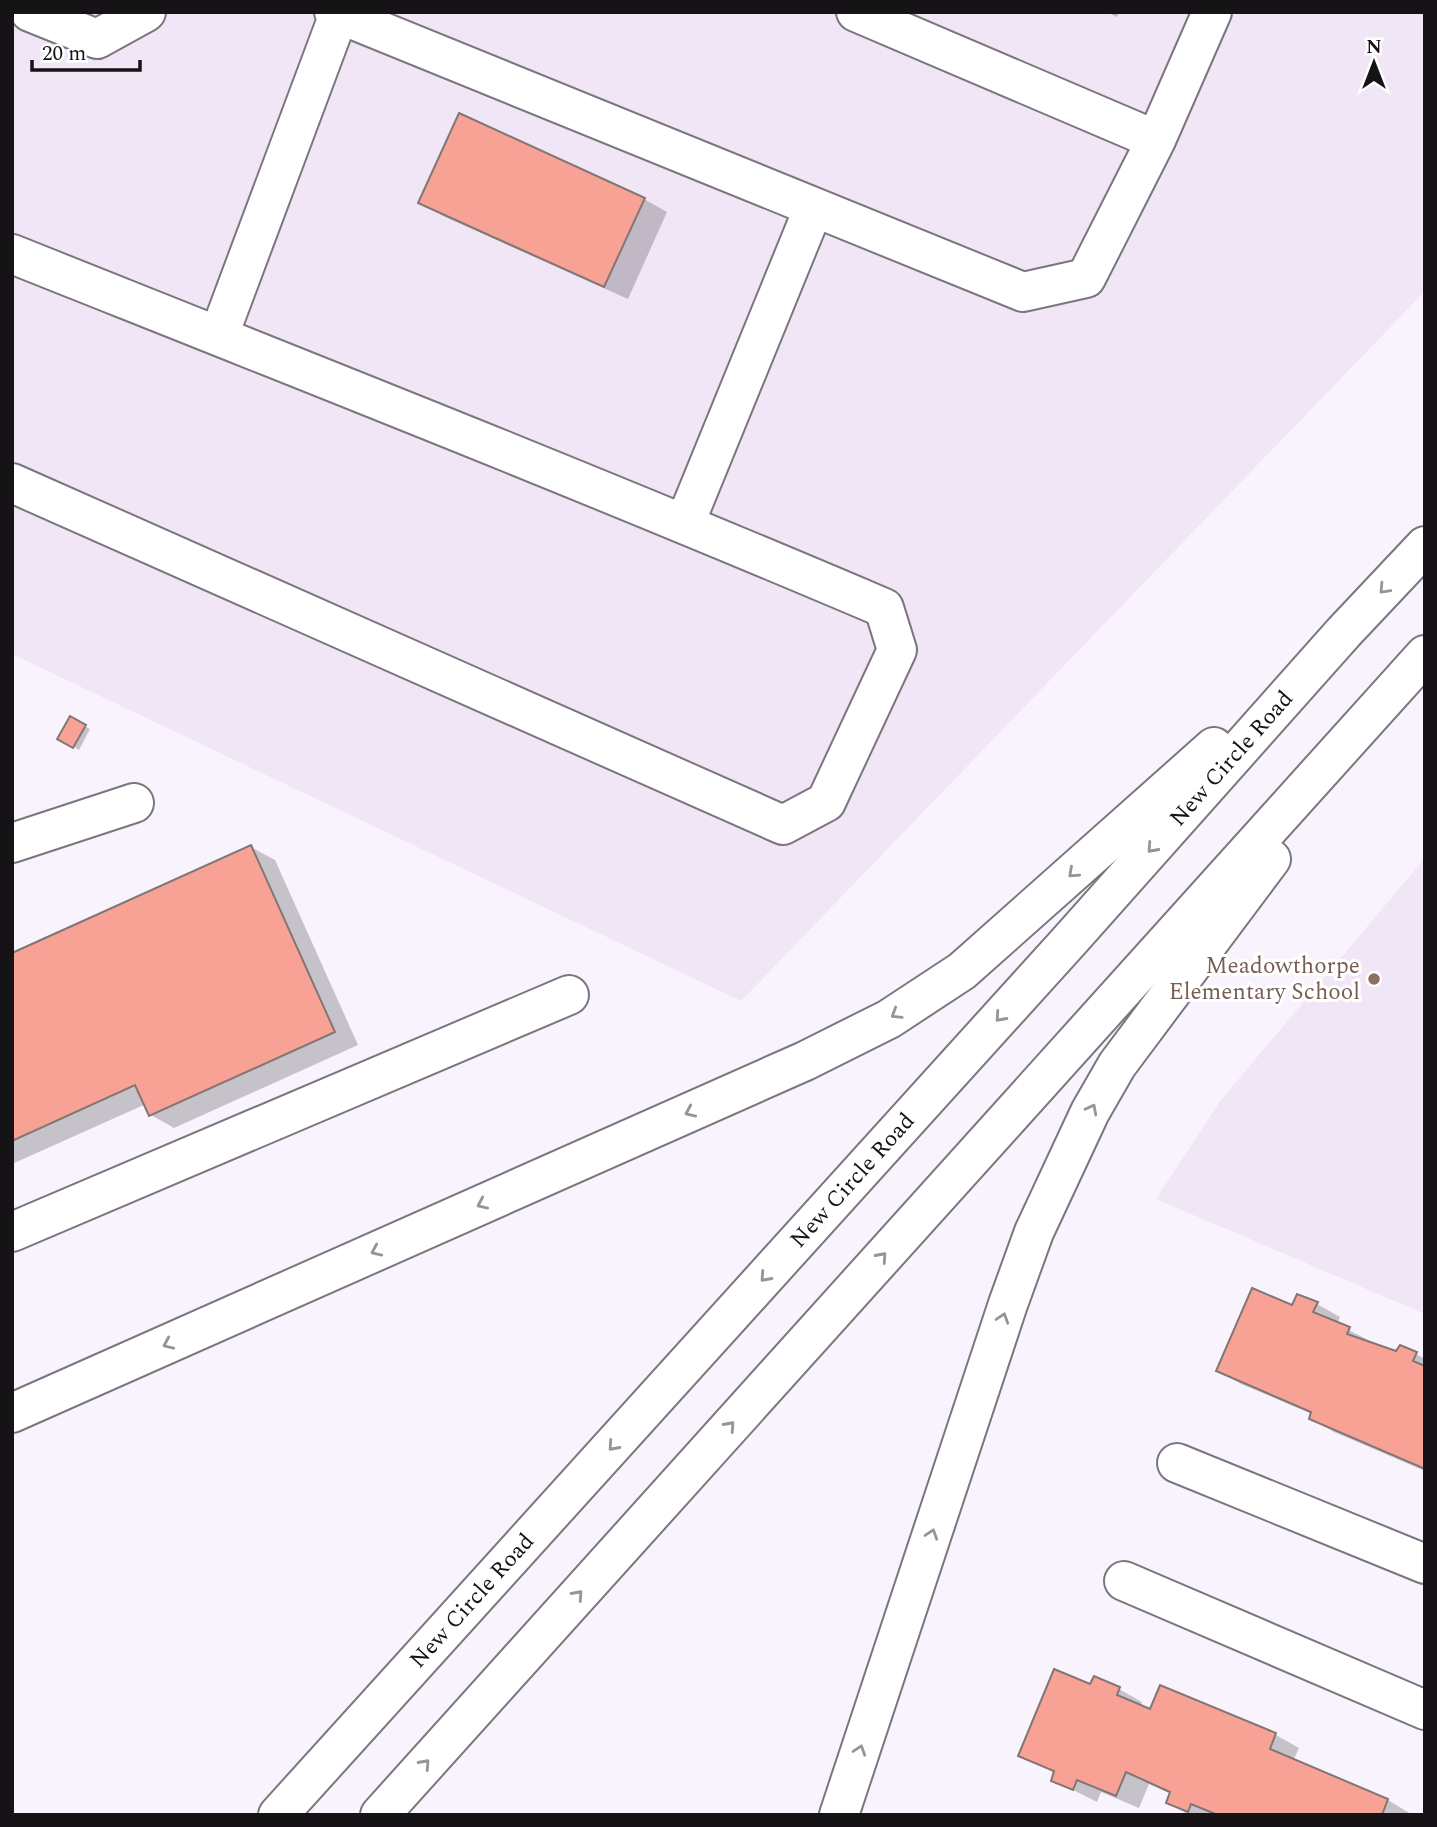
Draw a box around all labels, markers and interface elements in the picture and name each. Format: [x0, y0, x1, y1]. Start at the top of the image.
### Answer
scale bar [32, 28, 140, 72]
north arrow [1339, 28, 1409, 98]
text: N [1366, 33, 1382, 62]
text: 20 m [42, 38, 86, 70]
one-way arrow [1380, 581, 1393, 594]
street label: New Circle Road [1161, 683, 1302, 835]
one-way arrow [1148, 840, 1160, 853]
one-way arrow [1068, 864, 1081, 877]
place label: Meadowthorpe Elementary School [1169, 949, 1360, 1010]
marker: Meadowthorpe Elementary School [1366, 971, 1382, 987]
one-way arrow [890, 1006, 903, 1019]
one-way arrow [996, 1009, 1008, 1022]
one-way arrow [685, 1104, 698, 1118]
one-way arrow [1084, 1104, 1098, 1116]
street label: New Circle Road [782, 1105, 923, 1256]
one-way arrow [477, 1196, 490, 1210]
one-way arrow [371, 1243, 383, 1257]
one-way arrow [874, 1252, 886, 1265]
one-way arrow [761, 1269, 773, 1282]
one-way arrow [995, 1312, 1009, 1325]
one-way arrow [163, 1336, 175, 1350]
one-way arrow [722, 1421, 734, 1434]
one-way arrow [608, 1437, 621, 1450]
street label: New Circle Road [401, 1525, 543, 1676]
one-way arrow [923, 1528, 938, 1540]
one-way arrow [569, 1590, 582, 1603]
one-way arrow [852, 1744, 866, 1757]
one-way arrow [417, 1759, 429, 1772]

